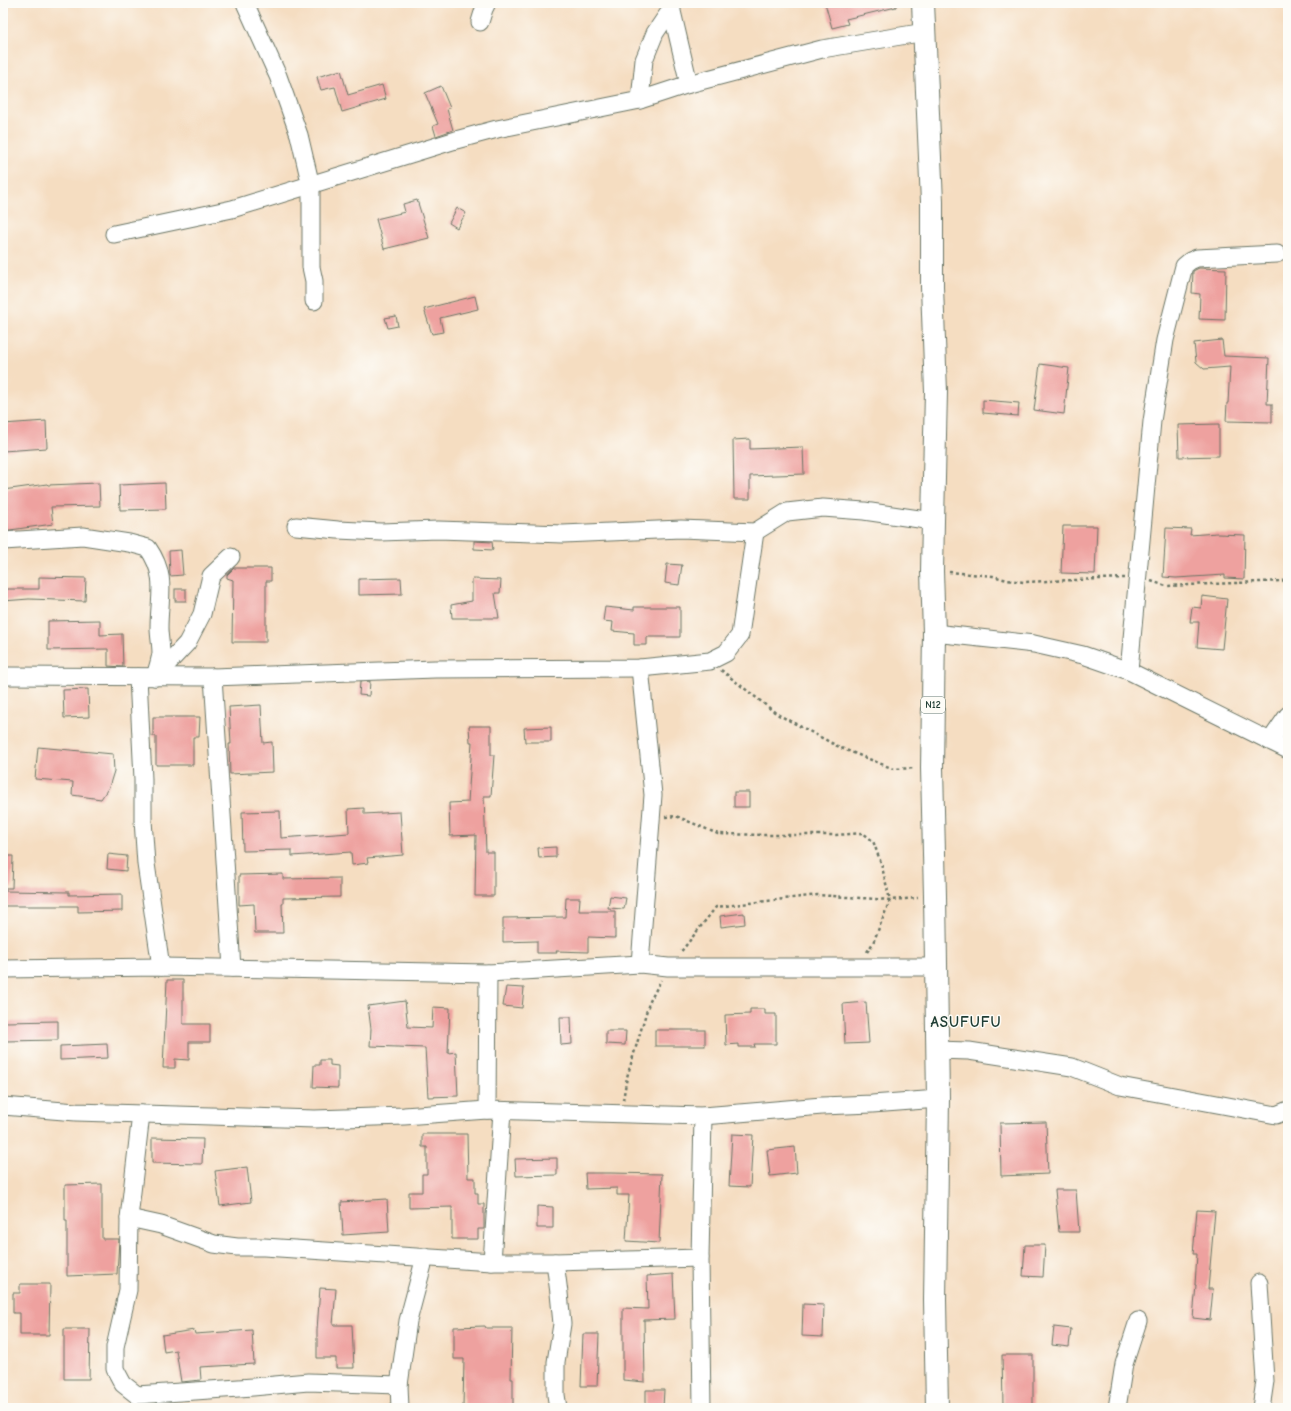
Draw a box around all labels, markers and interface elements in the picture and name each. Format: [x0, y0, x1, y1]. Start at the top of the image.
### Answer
road number: N12 [921, 697, 945, 713]
district label: ASUFUFU [930, 1013, 1002, 1031]

